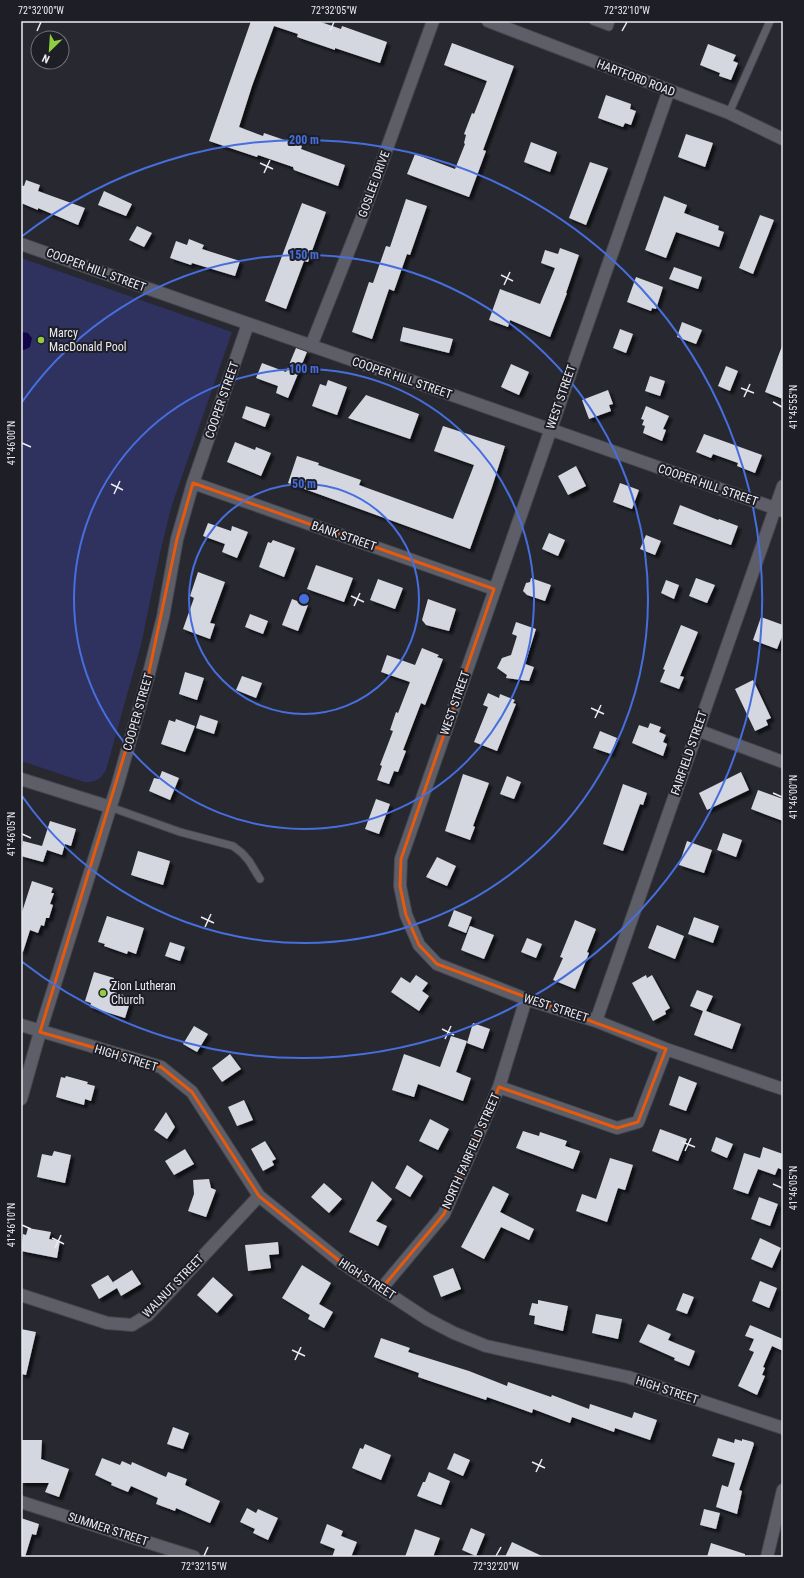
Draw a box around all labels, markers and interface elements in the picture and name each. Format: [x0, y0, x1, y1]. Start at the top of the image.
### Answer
text: 72°32'00"W [18, 5, 64, 16]
text: 72°32'05"W [311, 5, 357, 16]
text: 72°32'10"W [604, 5, 650, 16]
north arrow [30, 30, 70, 70]
text: N [40, 51, 52, 66]
street label: HARTFORD ROAD [595, 57, 677, 99]
text: 200 m [289, 133, 319, 147]
street label: GOSLEE DRIVE [355, 149, 393, 219]
street label: COOPER HILL STREET [44, 246, 148, 294]
text: 150 m [289, 248, 319, 262]
place label: Marcy MacDonald Pool [49, 326, 127, 354]
marker: Marcy MacDonald Pool [36, 335, 46, 345]
street label: COOPER HILL STREET [350, 354, 454, 402]
street label: COOPER STREET [202, 360, 242, 440]
text: 100 m [289, 362, 319, 376]
street label: WEST STREET [543, 363, 579, 431]
text: 41°45'55"N [788, 385, 799, 429]
text: 41°46'00"N [6, 421, 17, 465]
street label: COOPER HILL STREET [656, 461, 760, 509]
text: 50 m [292, 477, 316, 491]
street label: BANK STREET [310, 518, 378, 554]
centre of rings [297, 592, 311, 606]
street label: WEST STREET [437, 669, 473, 737]
street label: COOPER STREET [120, 672, 156, 752]
street label: FAIRFIELD STREET [668, 709, 710, 797]
text: 41°46'00"N [788, 775, 799, 819]
text: 41°46'05"N [6, 812, 17, 856]
place label: Zion Lutheran Church [111, 979, 176, 1007]
marker: Zion Lutheran Church [98, 988, 108, 998]
street label: WEST STREET [522, 991, 590, 1025]
street label: HIGH STREET [93, 1042, 159, 1074]
street label: NORTH FAIRFIELD STREET [439, 1091, 503, 1211]
text: 41°46'05"N [788, 1166, 799, 1210]
text: 41°46'10"N [6, 1203, 17, 1247]
street label: WALNUT STREET [140, 1252, 206, 1320]
street label: HIGH STREET [336, 1255, 398, 1303]
street label: HIGH STREET [634, 1373, 700, 1407]
street label: SUMMER STREET [66, 1509, 150, 1549]
text: 72°32'15"W [181, 1561, 227, 1572]
text: 72°32'20"W [473, 1561, 519, 1572]

